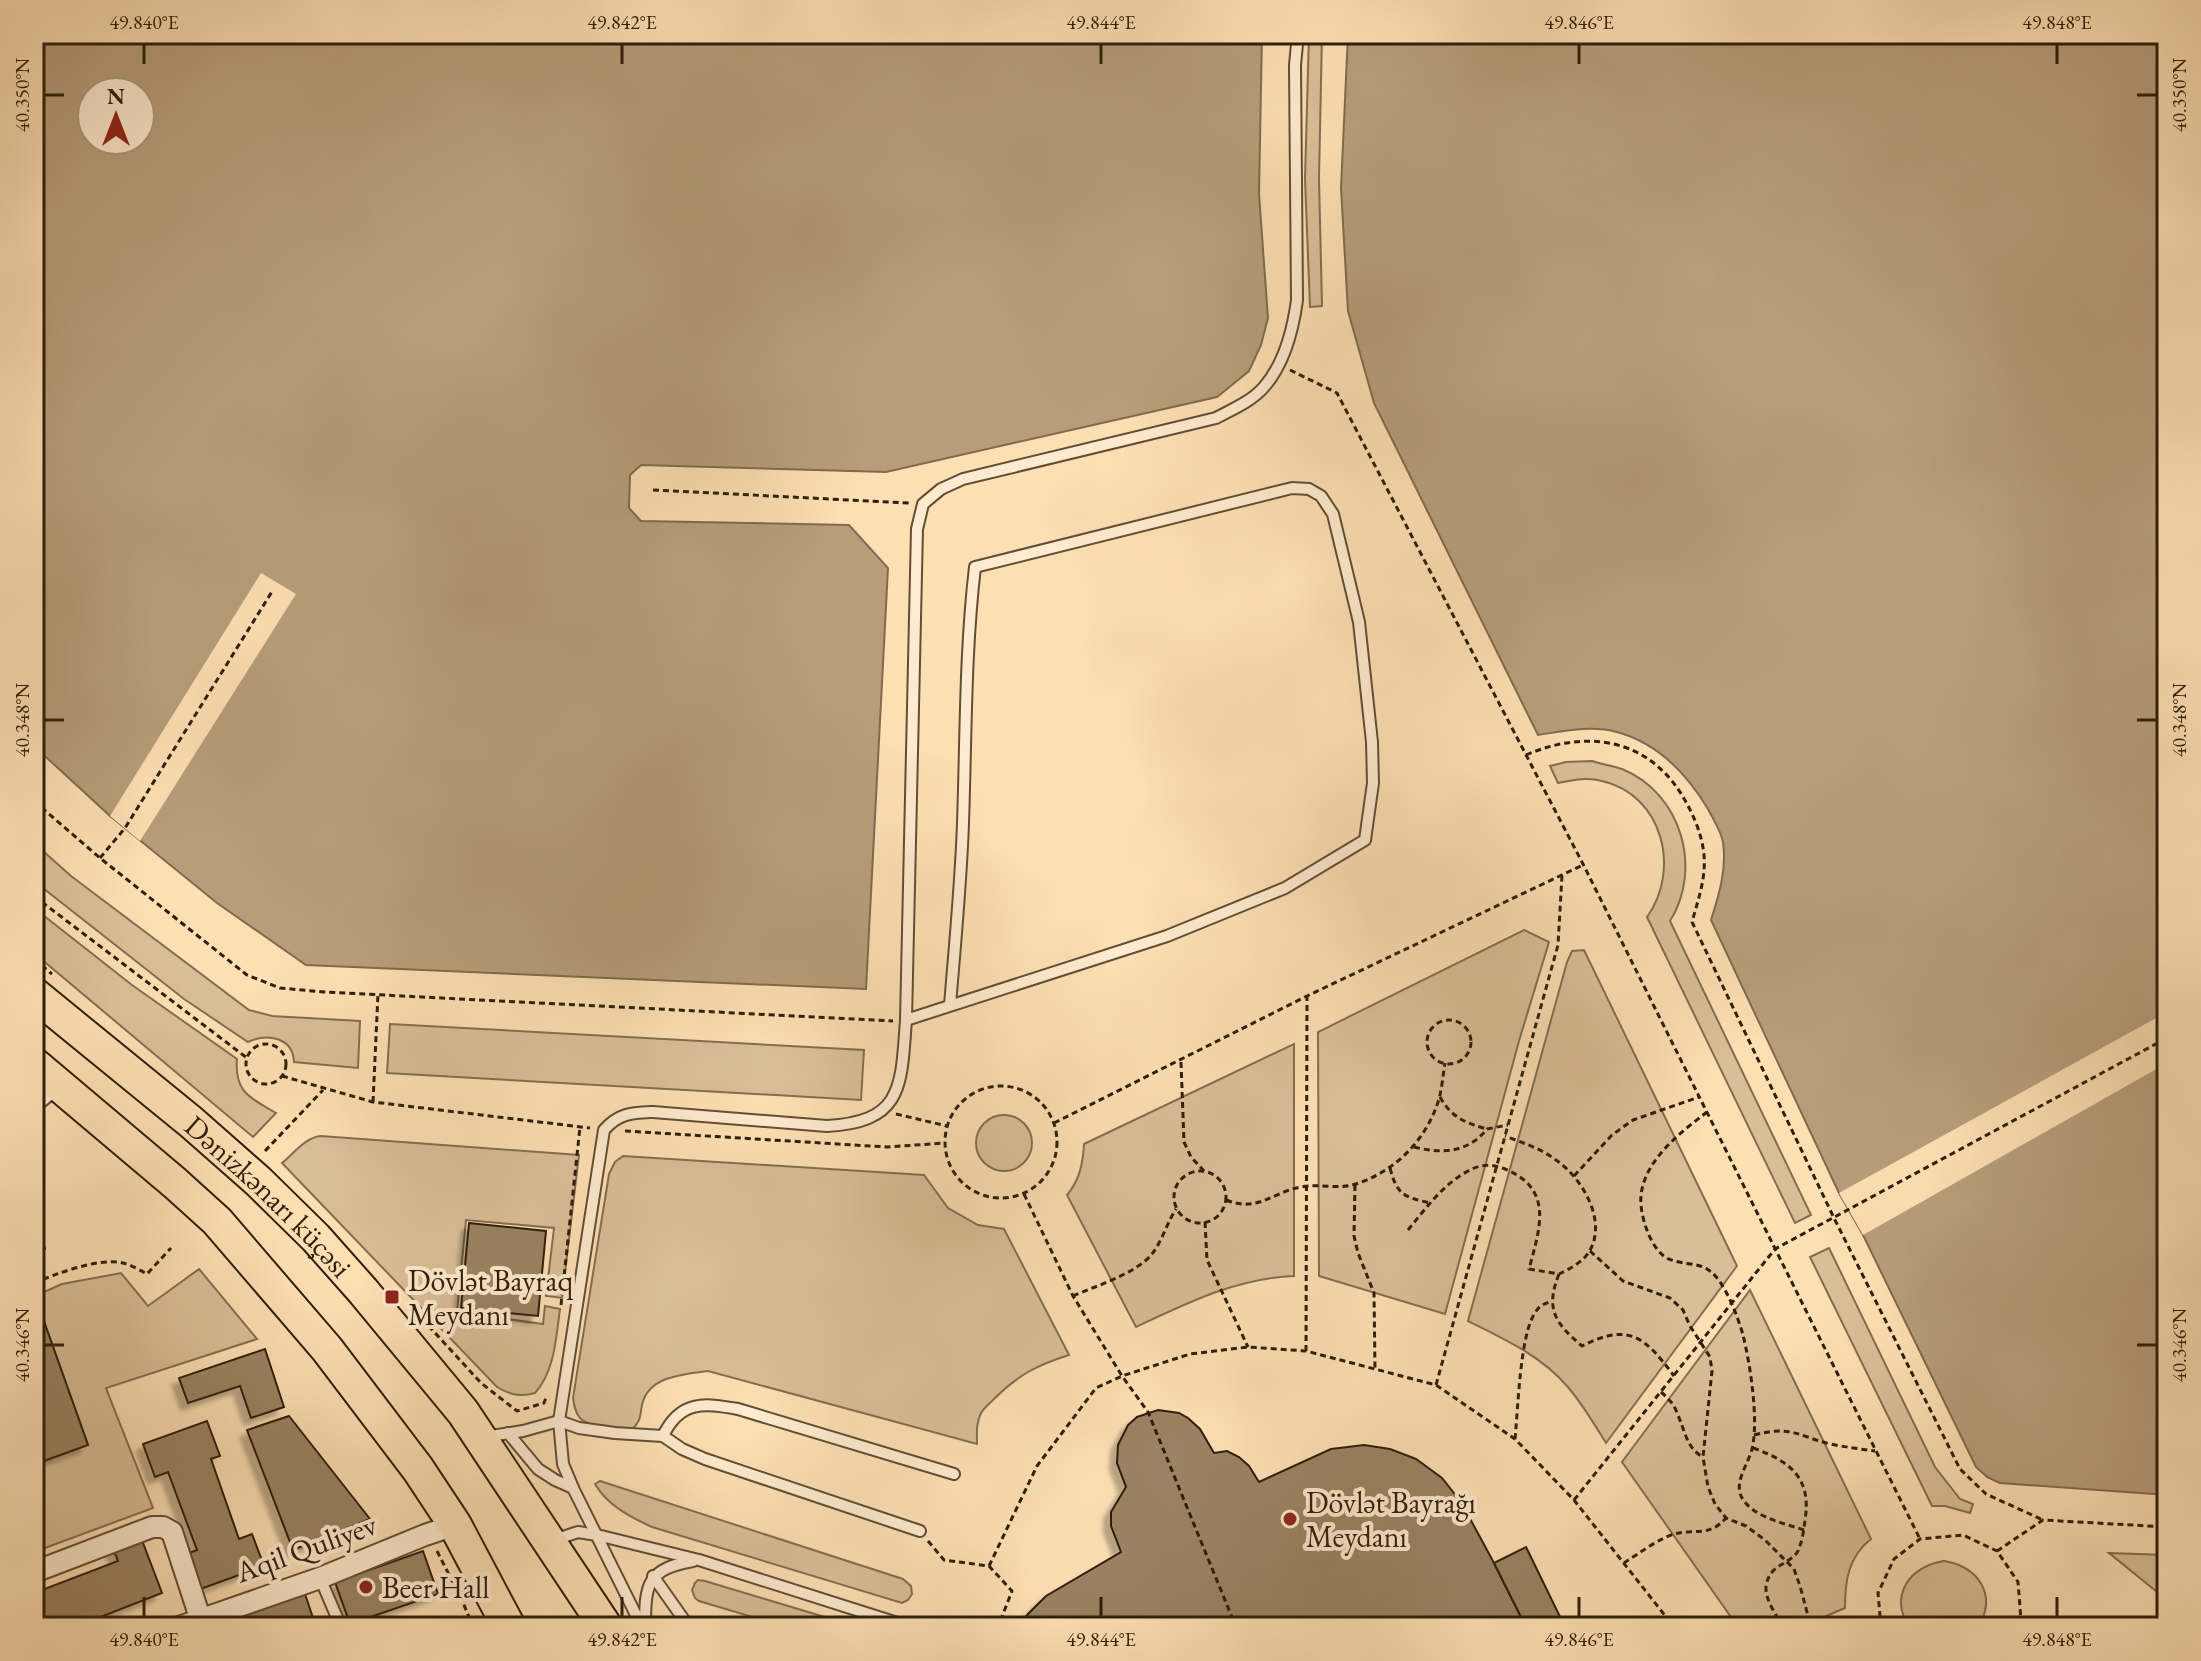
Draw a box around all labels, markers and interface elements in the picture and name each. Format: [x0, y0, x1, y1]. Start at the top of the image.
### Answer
text: 49.840°E [109, 9, 179, 35]
text: 49.842°E [587, 9, 657, 35]
text: 49.844°E [1066, 9, 1136, 35]
text: 49.846°E [1544, 9, 1614, 35]
text: 49.848°E [2022, 9, 2092, 35]
text: 40.350°N [9, 58, 35, 132]
text: 40.350°N [2166, 58, 2192, 132]
north arrow [76, 76, 156, 156]
text: N [107, 82, 125, 111]
text: 40.348°N [9, 683, 35, 757]
text: 40.348°N [2166, 683, 2192, 757]
street label: Dənizkənarı küçəsi [177, 1106, 361, 1285]
place label: Dövlət Bayraq Meydanı [408, 1261, 573, 1334]
marker: Dövlət Bayraq Meydanı [383, 1288, 401, 1306]
text: 40.346°N [9, 1308, 35, 1382]
text: 40.346°N [2166, 1308, 2192, 1382]
place label: Dövlət Bayrağı Meydanı [1306, 1483, 1476, 1556]
street label: Aqil Quliyev [229, 1504, 383, 1592]
marker: Dövlət Bayrağı Meydanı [1281, 1510, 1299, 1528]
place label: Beer Hall [382, 1568, 489, 1607]
marker: Beer Hall [357, 1578, 375, 1596]
text: 49.840°E [109, 1626, 179, 1652]
text: 49.842°E [587, 1626, 657, 1652]
text: 49.844°E [1066, 1626, 1136, 1652]
text: 49.846°E [1544, 1626, 1614, 1652]
text: 49.848°E [2022, 1626, 2092, 1652]

